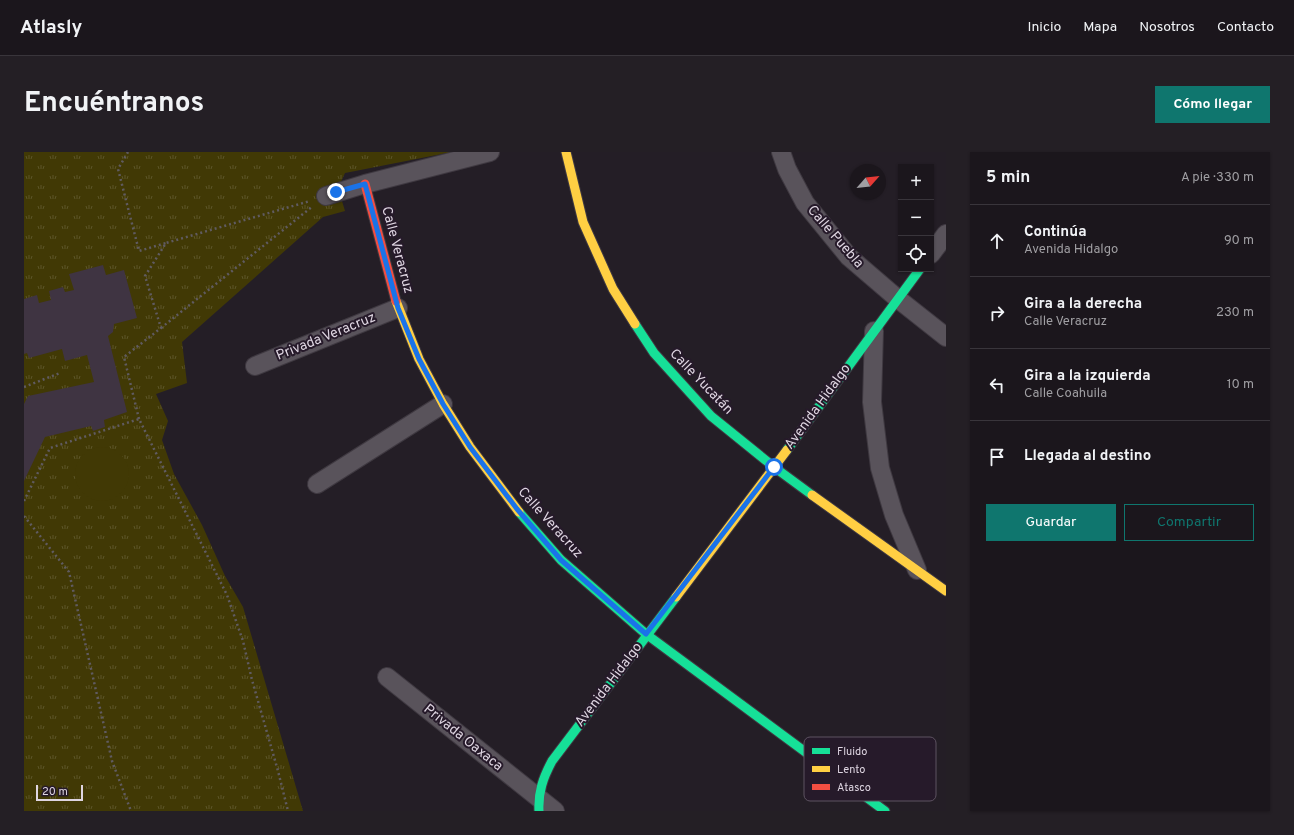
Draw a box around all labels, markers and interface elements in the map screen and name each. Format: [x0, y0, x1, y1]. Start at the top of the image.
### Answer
text: Atlasly [20, 16, 82, 40]
text: Inicio [1028, 19, 1061, 36]
text: Mapa [1083, 19, 1117, 36]
text: Nosotros [1139, 19, 1195, 36]
text: Contacto [1217, 19, 1274, 36]
text: Encuéntranos [24, 86, 204, 122]
button: Cómo llegar [1155, 86, 1270, 123]
north arrow [850, 164, 886, 200]
map controls [898, 164, 934, 272]
button: + [898, 164, 934, 200]
text: 5 min [986, 167, 1030, 189]
text: A pie · 330 m [1181, 170, 1254, 186]
route end [327, 183, 345, 201]
button: − [898, 200, 934, 236]
street label: Calle Puebla [803, 202, 867, 272]
street label: Calle Veracruz [377, 205, 417, 295]
text: Continúa [1024, 223, 1086, 242]
icon: ahead [986, 230, 1008, 252]
text: 90 m [1224, 233, 1254, 249]
button: locate [898, 236, 934, 272]
text: Avenida Hidalgo [1024, 242, 1118, 258]
text: Gira a la derecha [1024, 295, 1142, 314]
icon: right [986, 302, 1008, 324]
text: 230 m [1216, 305, 1254, 321]
street label: Privada Veracruz [274, 309, 378, 365]
text: Calle Veracruz [1024, 314, 1107, 330]
street label: Calle Yucatán [666, 346, 736, 418]
street label: Avenida Hidalgo [781, 361, 855, 453]
text: Gira a la izquierda [1024, 367, 1151, 386]
icon: left [986, 374, 1008, 396]
text: 10 m [1227, 377, 1254, 393]
text: Calle Coahuila [1024, 386, 1107, 402]
icon: arrive [986, 446, 1008, 468]
text: Llegada al destino [1024, 447, 1151, 466]
route start [765, 458, 783, 476]
street label: Calle Veracruz [514, 484, 586, 562]
button: Guardar [986, 504, 1116, 541]
button: Compartir [1124, 504, 1254, 541]
street label: Avenida Hidalgo [572, 639, 646, 731]
street label: Privada Oaxaca [420, 701, 506, 775]
legend [804, 737, 936, 801]
text: Fluido [837, 745, 867, 759]
text: Lento [837, 763, 865, 777]
text: Atasco [837, 781, 871, 795]
scale bar [36, 783, 83, 802]
text: 20 m [42, 785, 68, 799]

